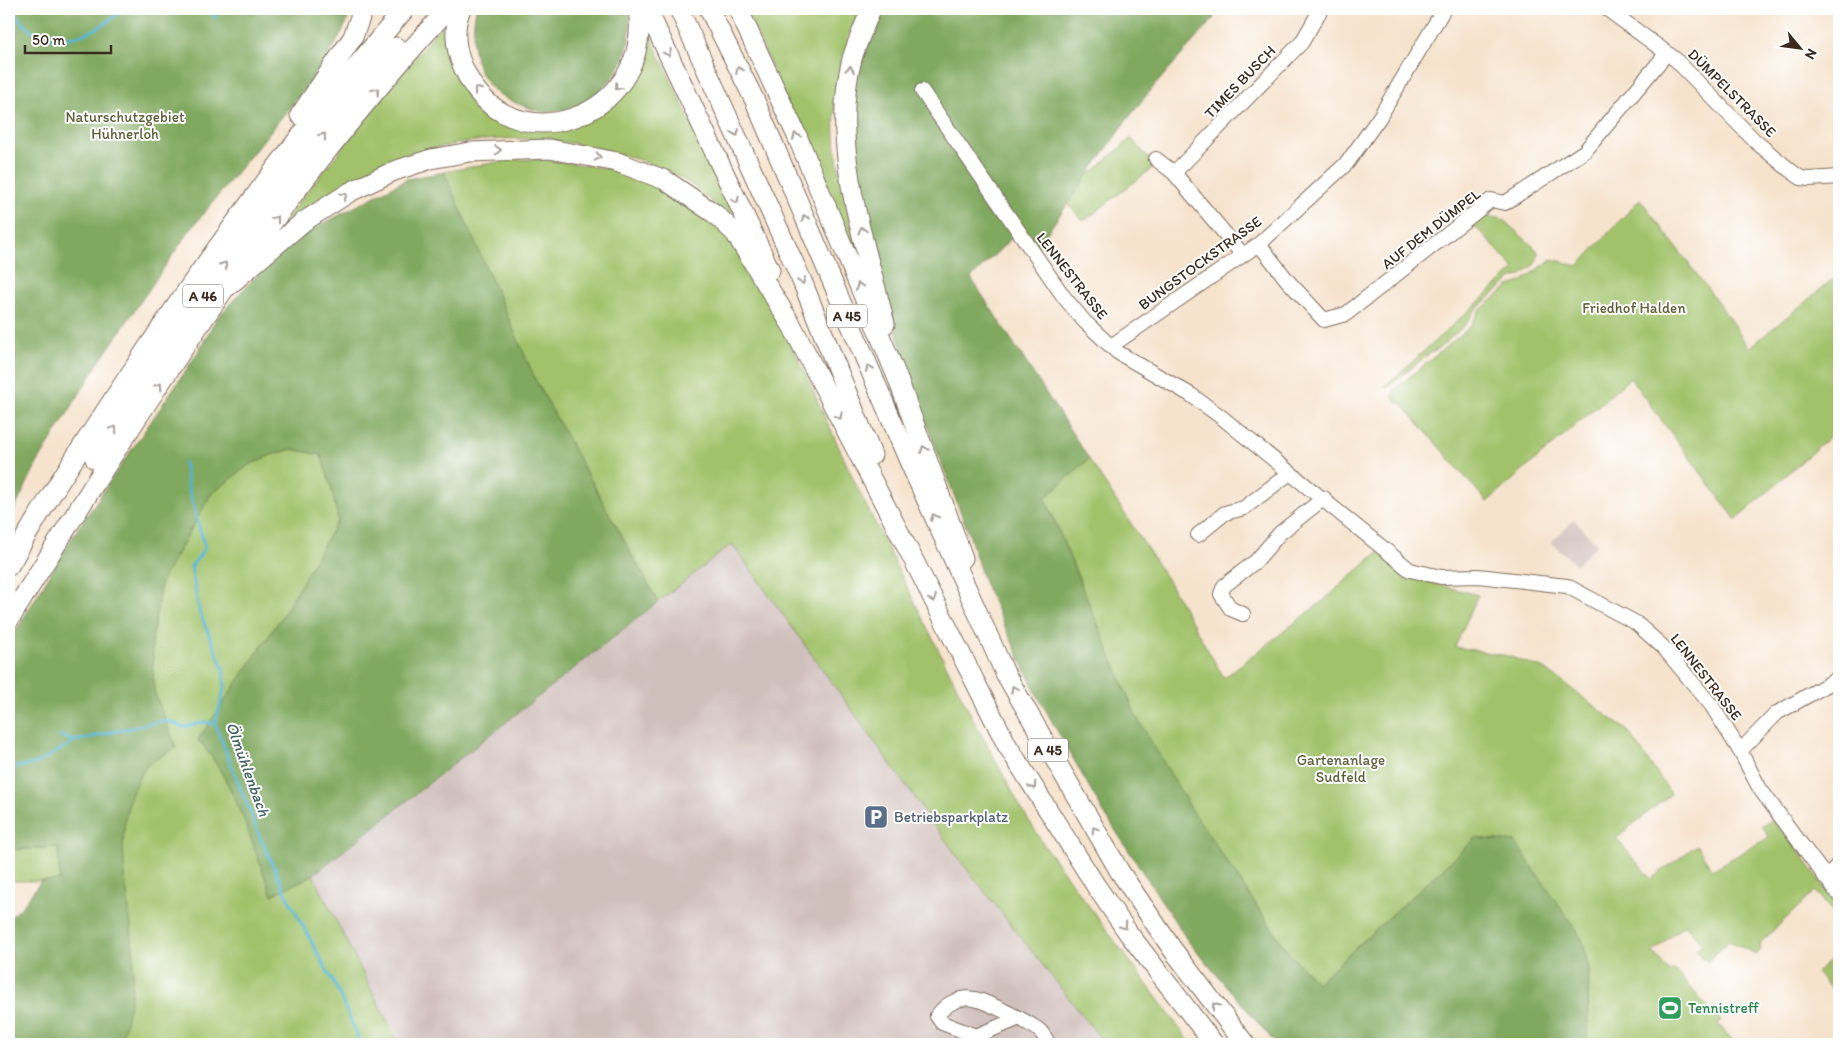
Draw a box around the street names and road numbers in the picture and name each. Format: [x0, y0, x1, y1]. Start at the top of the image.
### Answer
street label: TIMES BUSCH [1201, 42, 1279, 122]
street label: DÜMPELSTRASSE [1684, 45, 1780, 141]
street label: AUF DEM DÜMPEL [1378, 185, 1484, 273]
street label: BUNGSTOCKSTRASSE [1135, 212, 1265, 314]
street label: LENNESTRASSE [1032, 229, 1112, 323]
road number: A 46 [183, 284, 223, 308]
road number: A 45 [827, 304, 867, 328]
street label: LENNESTRASSE [1666, 630, 1746, 724]
road number: A 45 [1028, 738, 1068, 762]

